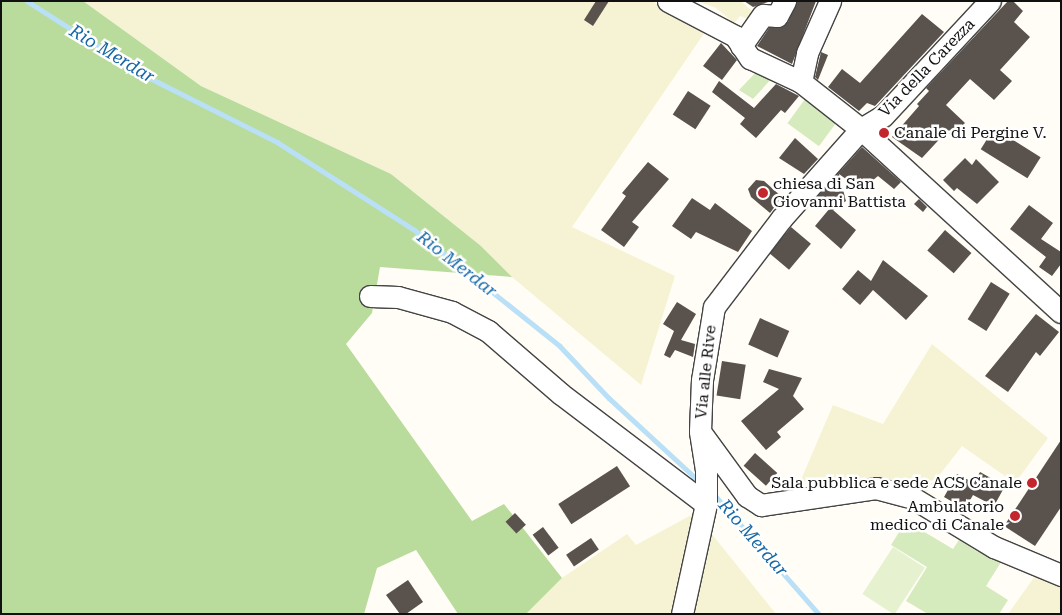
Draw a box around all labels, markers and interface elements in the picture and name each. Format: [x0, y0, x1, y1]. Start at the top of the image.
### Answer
street label: Via della Carezza [875, 15, 979, 121]
water label: Rio Merdar [65, 20, 159, 88]
place label: Canale di Pergine V. [894, 123, 1047, 143]
marker: Canale di Pergine V. [878, 127, 890, 139]
place label: chiesa di San Giovanni Battista [773, 174, 906, 212]
marker: chiesa di San Giovanni Battista [757, 187, 769, 199]
water label: Rio Merdar [413, 226, 501, 302]
street label: Via alle Rive [692, 324, 720, 420]
place label: Sala pubblica e sede ACS Canale [771, 473, 1022, 493]
marker: Sala pubblica e sede ACS Canale [1026, 477, 1038, 489]
water label: Rio Merdar [714, 495, 792, 581]
place label: Ambulatorio medico di Canale [870, 497, 1004, 535]
marker: Ambulatorio medico di Canale [1008, 509, 1022, 523]

